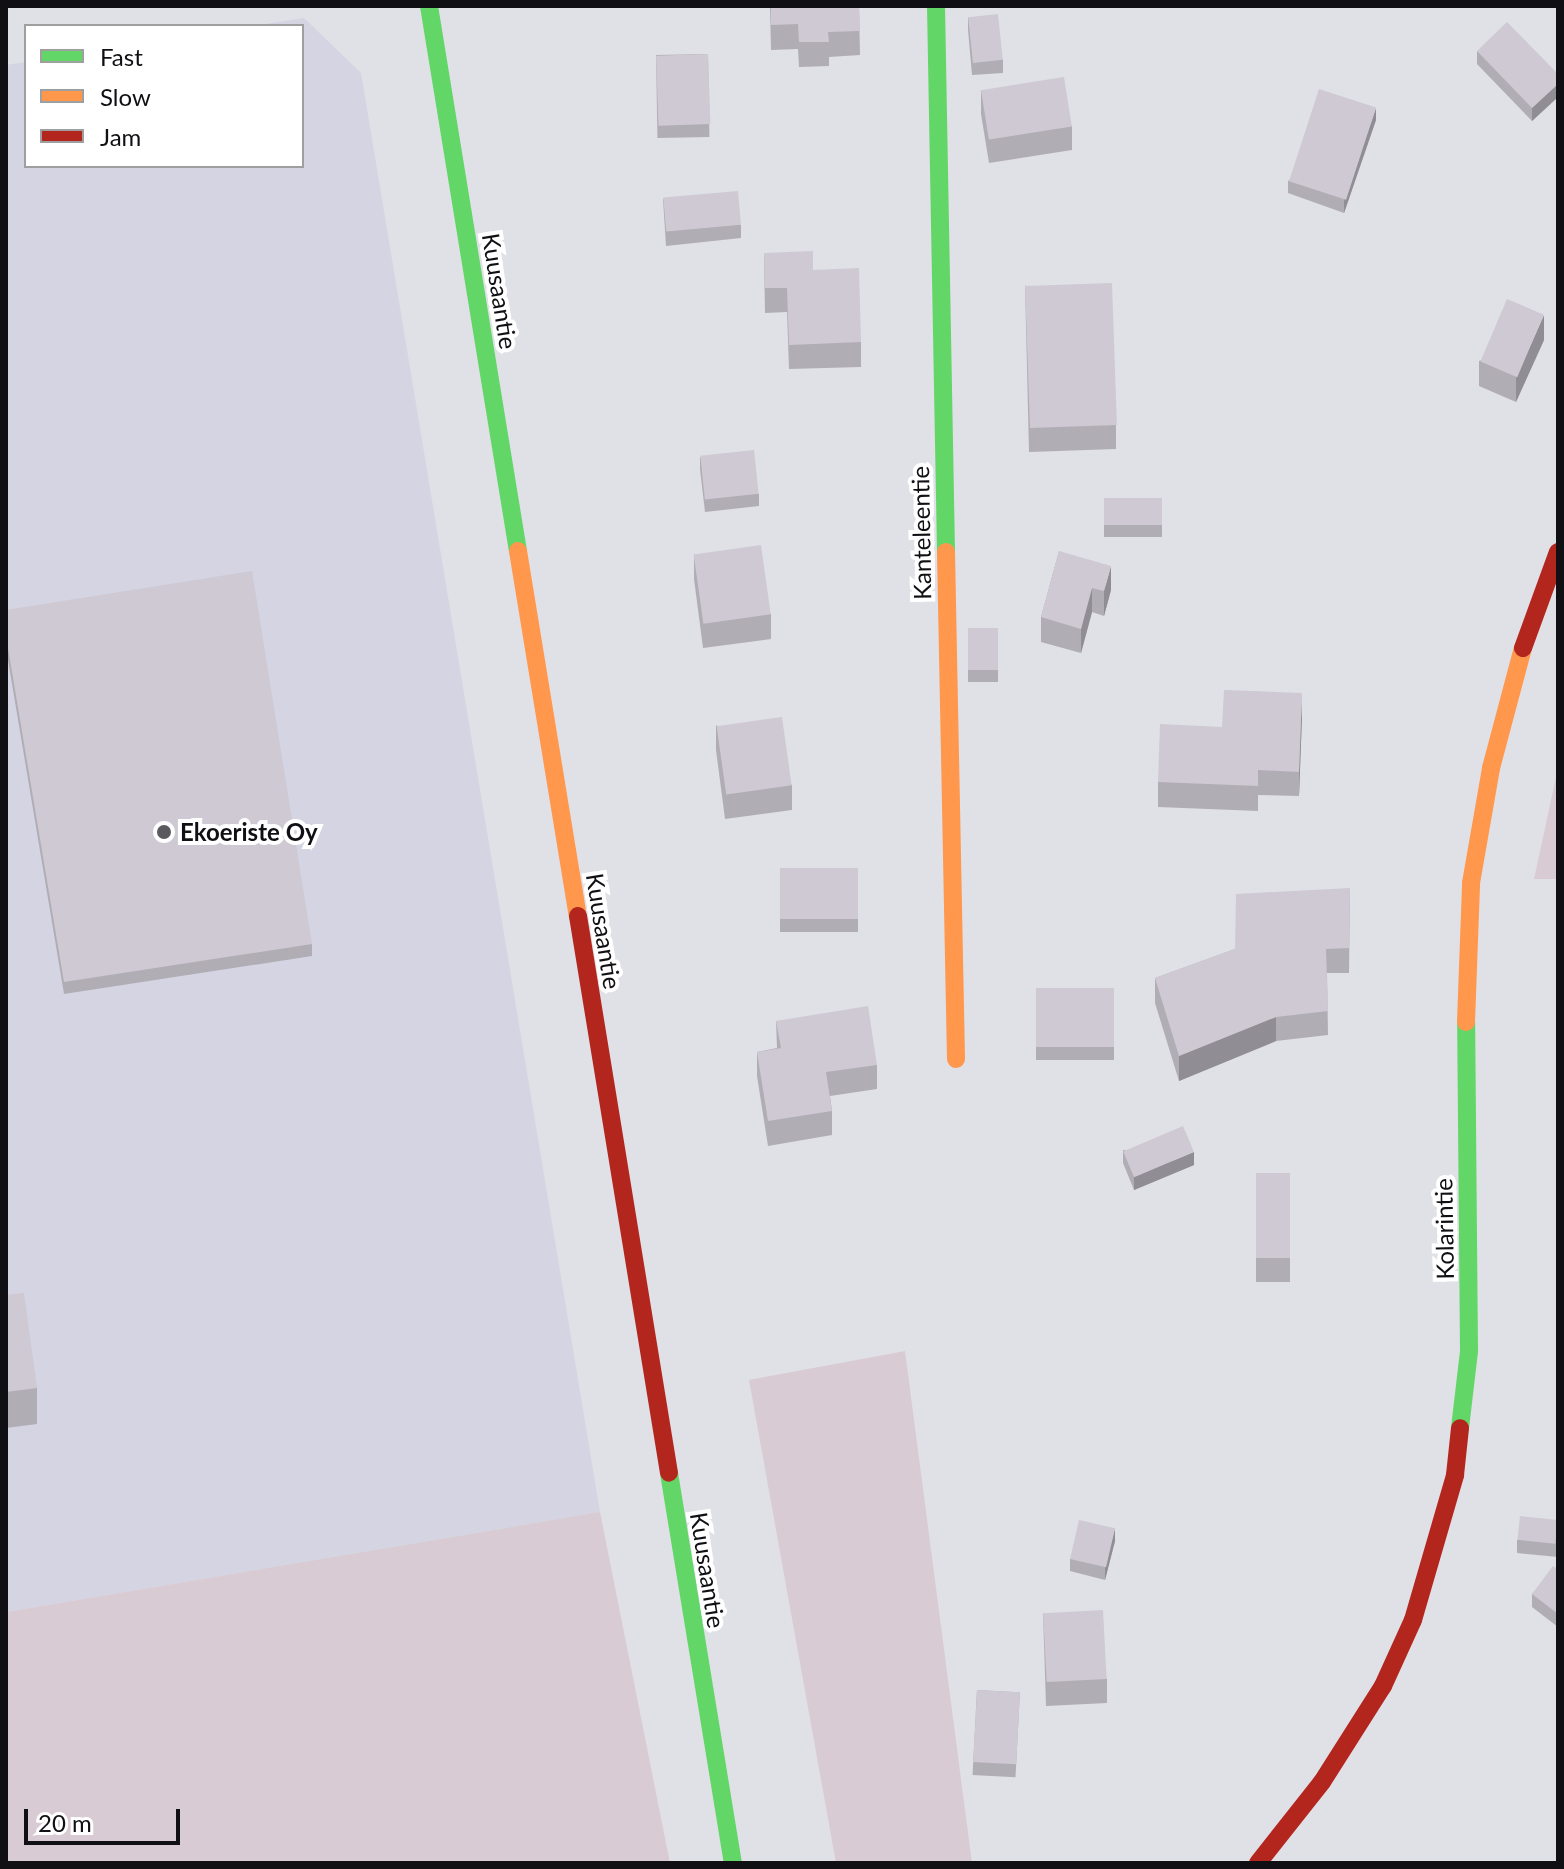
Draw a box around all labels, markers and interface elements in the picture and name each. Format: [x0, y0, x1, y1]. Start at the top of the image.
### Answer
legend [24, 24, 304, 168]
text: Fast [100, 42, 143, 71]
text: Slow [100, 82, 151, 111]
text: Jam [100, 122, 141, 151]
street label: Kuusaantie [477, 231, 523, 351]
street label: Kanteleentie [905, 466, 937, 600]
place label: Ekoeriste Oy [180, 818, 318, 846]
marker: Ekoeriste Oy [155, 823, 173, 841]
street label: Kuusaantie [581, 871, 627, 991]
street label: Kolarintie [1429, 1178, 1459, 1280]
street label: Kuusaantie [685, 1510, 731, 1630]
scale bar [28, 1793, 184, 1843]
text: 20 m [38, 1808, 92, 1837]

